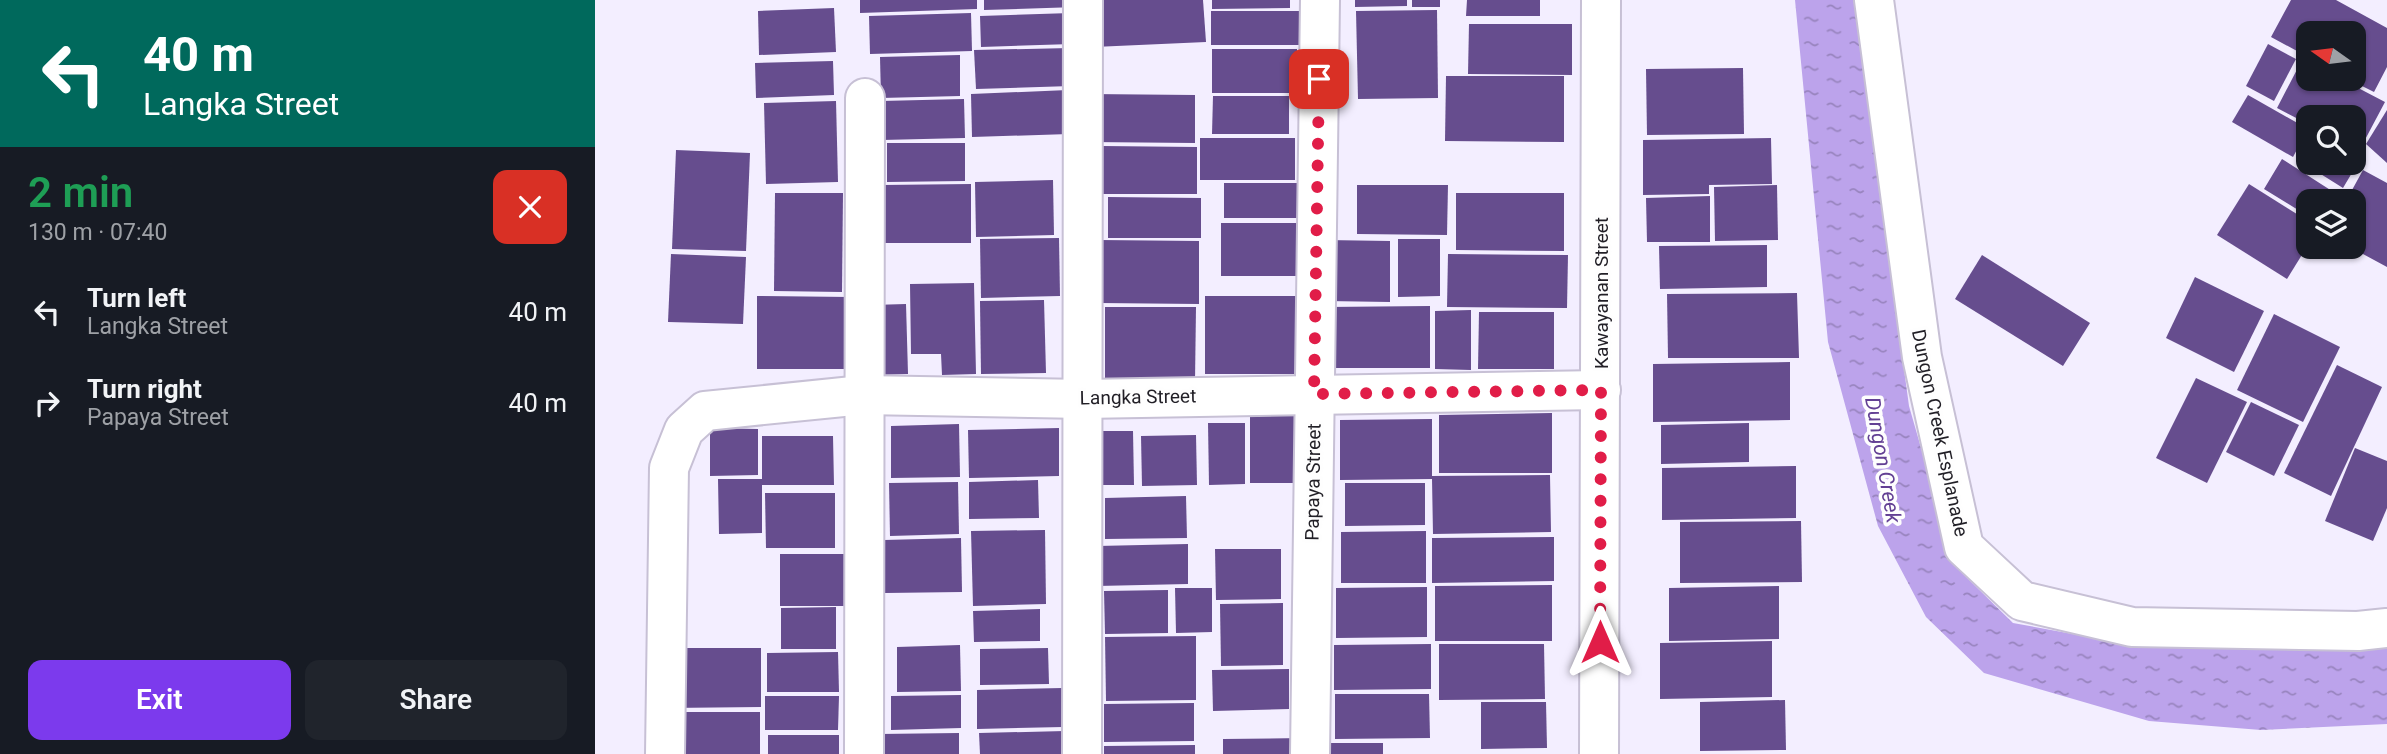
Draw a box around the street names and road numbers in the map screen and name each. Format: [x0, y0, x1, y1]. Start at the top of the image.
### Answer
street label: Kawayanan Street [1590, 217, 1613, 369]
street label: Dungon Creek Esplanade [1907, 327, 1973, 539]
street label: Langka Street [1080, 384, 1196, 410]
street label: Papaya Street [1300, 423, 1326, 541]

